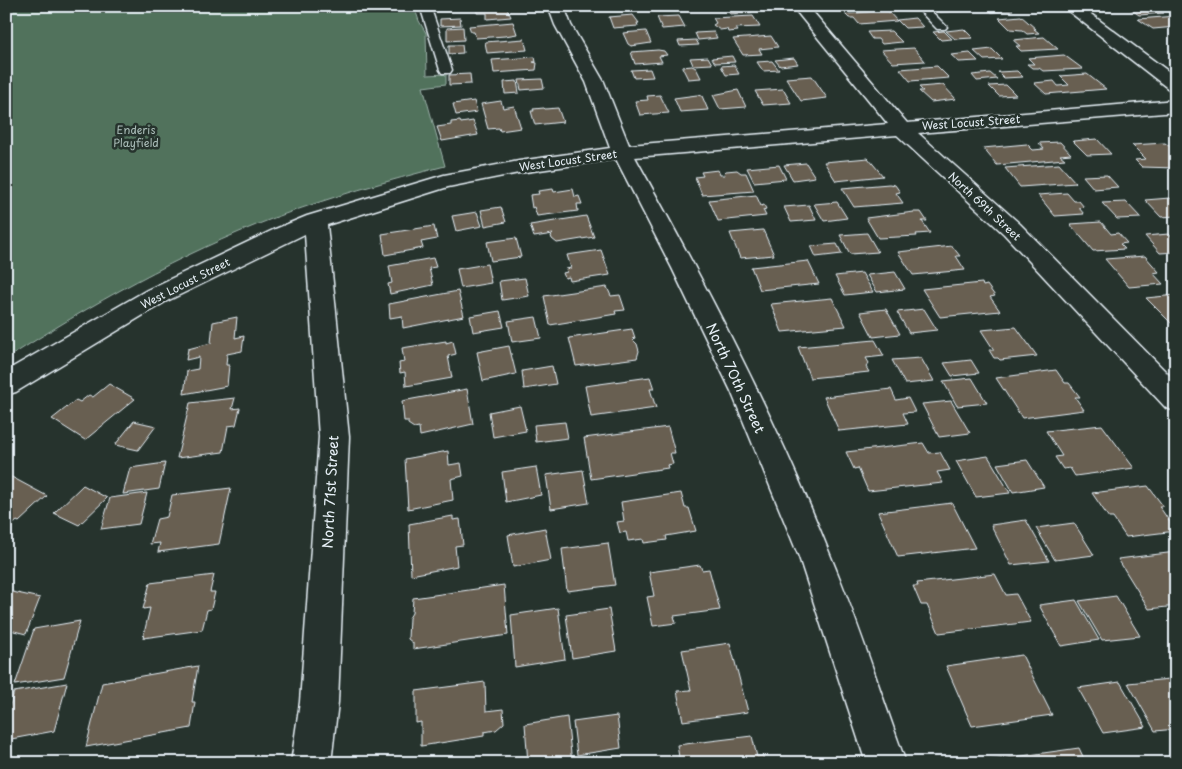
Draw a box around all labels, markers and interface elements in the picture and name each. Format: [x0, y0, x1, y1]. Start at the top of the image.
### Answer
street label: West Locust Street [921, 110, 1021, 134]
park label: Enderis Playfield [113, 121, 159, 151]
street label: West Locust Street [518, 145, 618, 175]
street label: North 69th Street [945, 168, 1026, 245]
street label: West Locust Street [137, 253, 233, 313]
street label: North 70th Street [701, 319, 771, 437]
street label: North 71st Street [317, 435, 343, 549]

